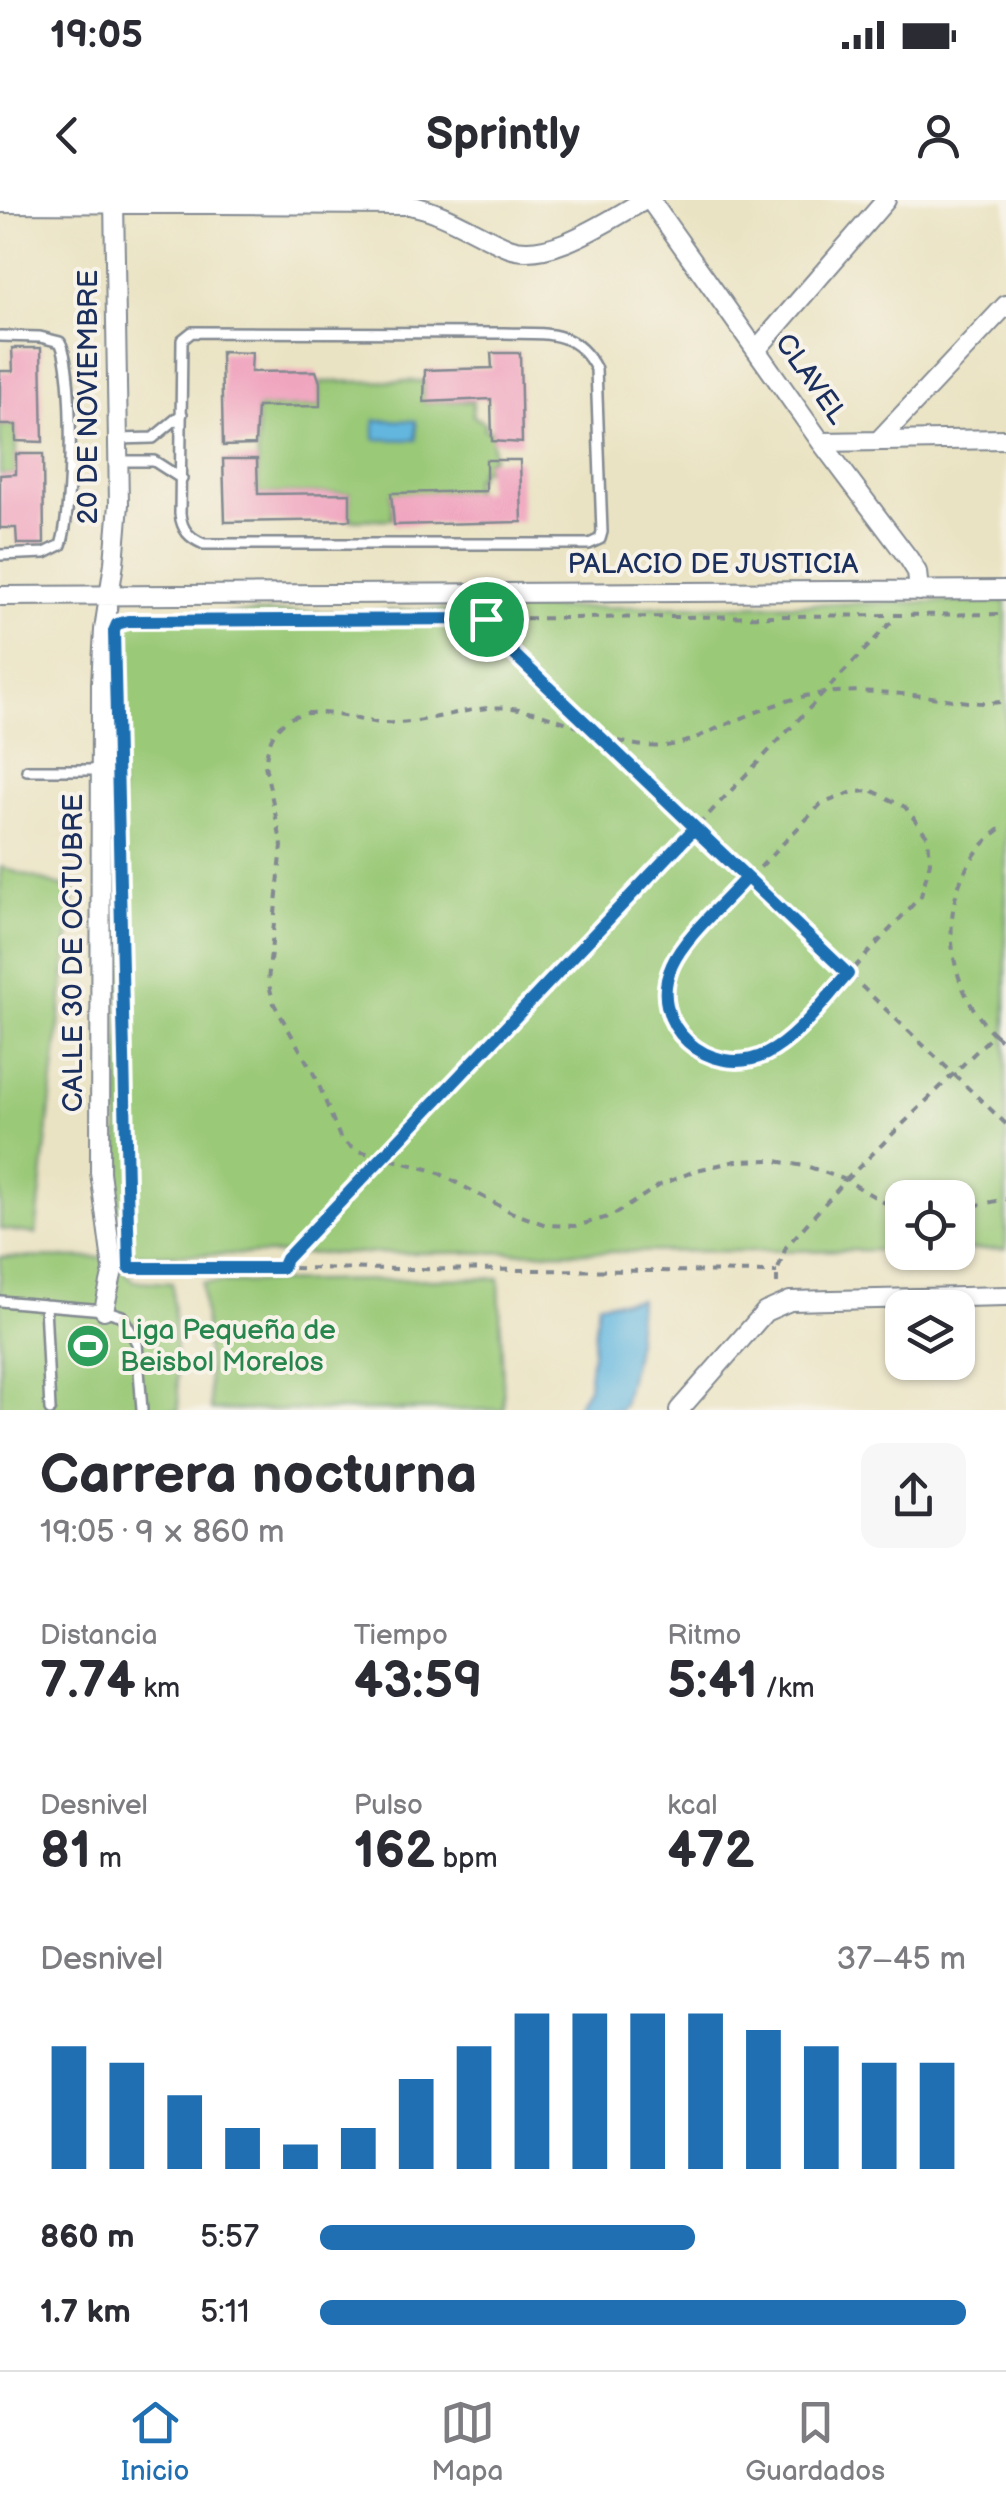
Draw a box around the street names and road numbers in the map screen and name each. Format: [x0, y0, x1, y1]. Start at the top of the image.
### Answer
street label: 20 DE NOVIEMBRE [72, 270, 105, 524]
street label: CLAVEL [768, 328, 854, 430]
street label: PALACIO DE JUSTICIA [568, 548, 859, 581]
street label: CALLE 30 DE OCTUBRE [57, 794, 90, 1112]

